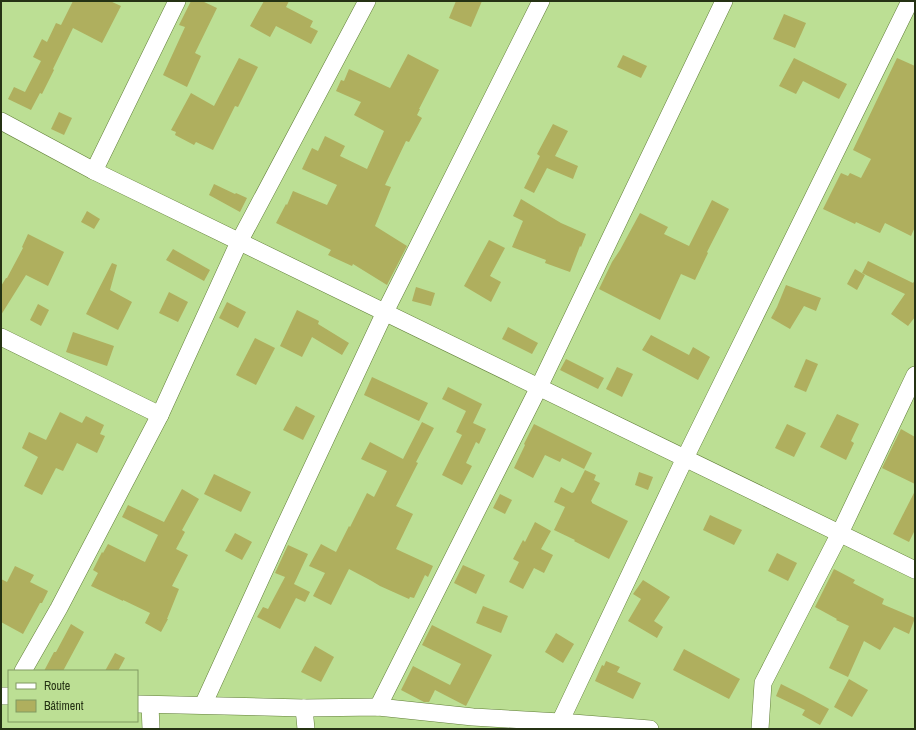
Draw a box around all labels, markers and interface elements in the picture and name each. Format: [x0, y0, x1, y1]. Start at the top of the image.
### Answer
legend [8, 670, 138, 722]
text: Route [44, 678, 70, 694]
text: Bâtiment [44, 698, 84, 714]

